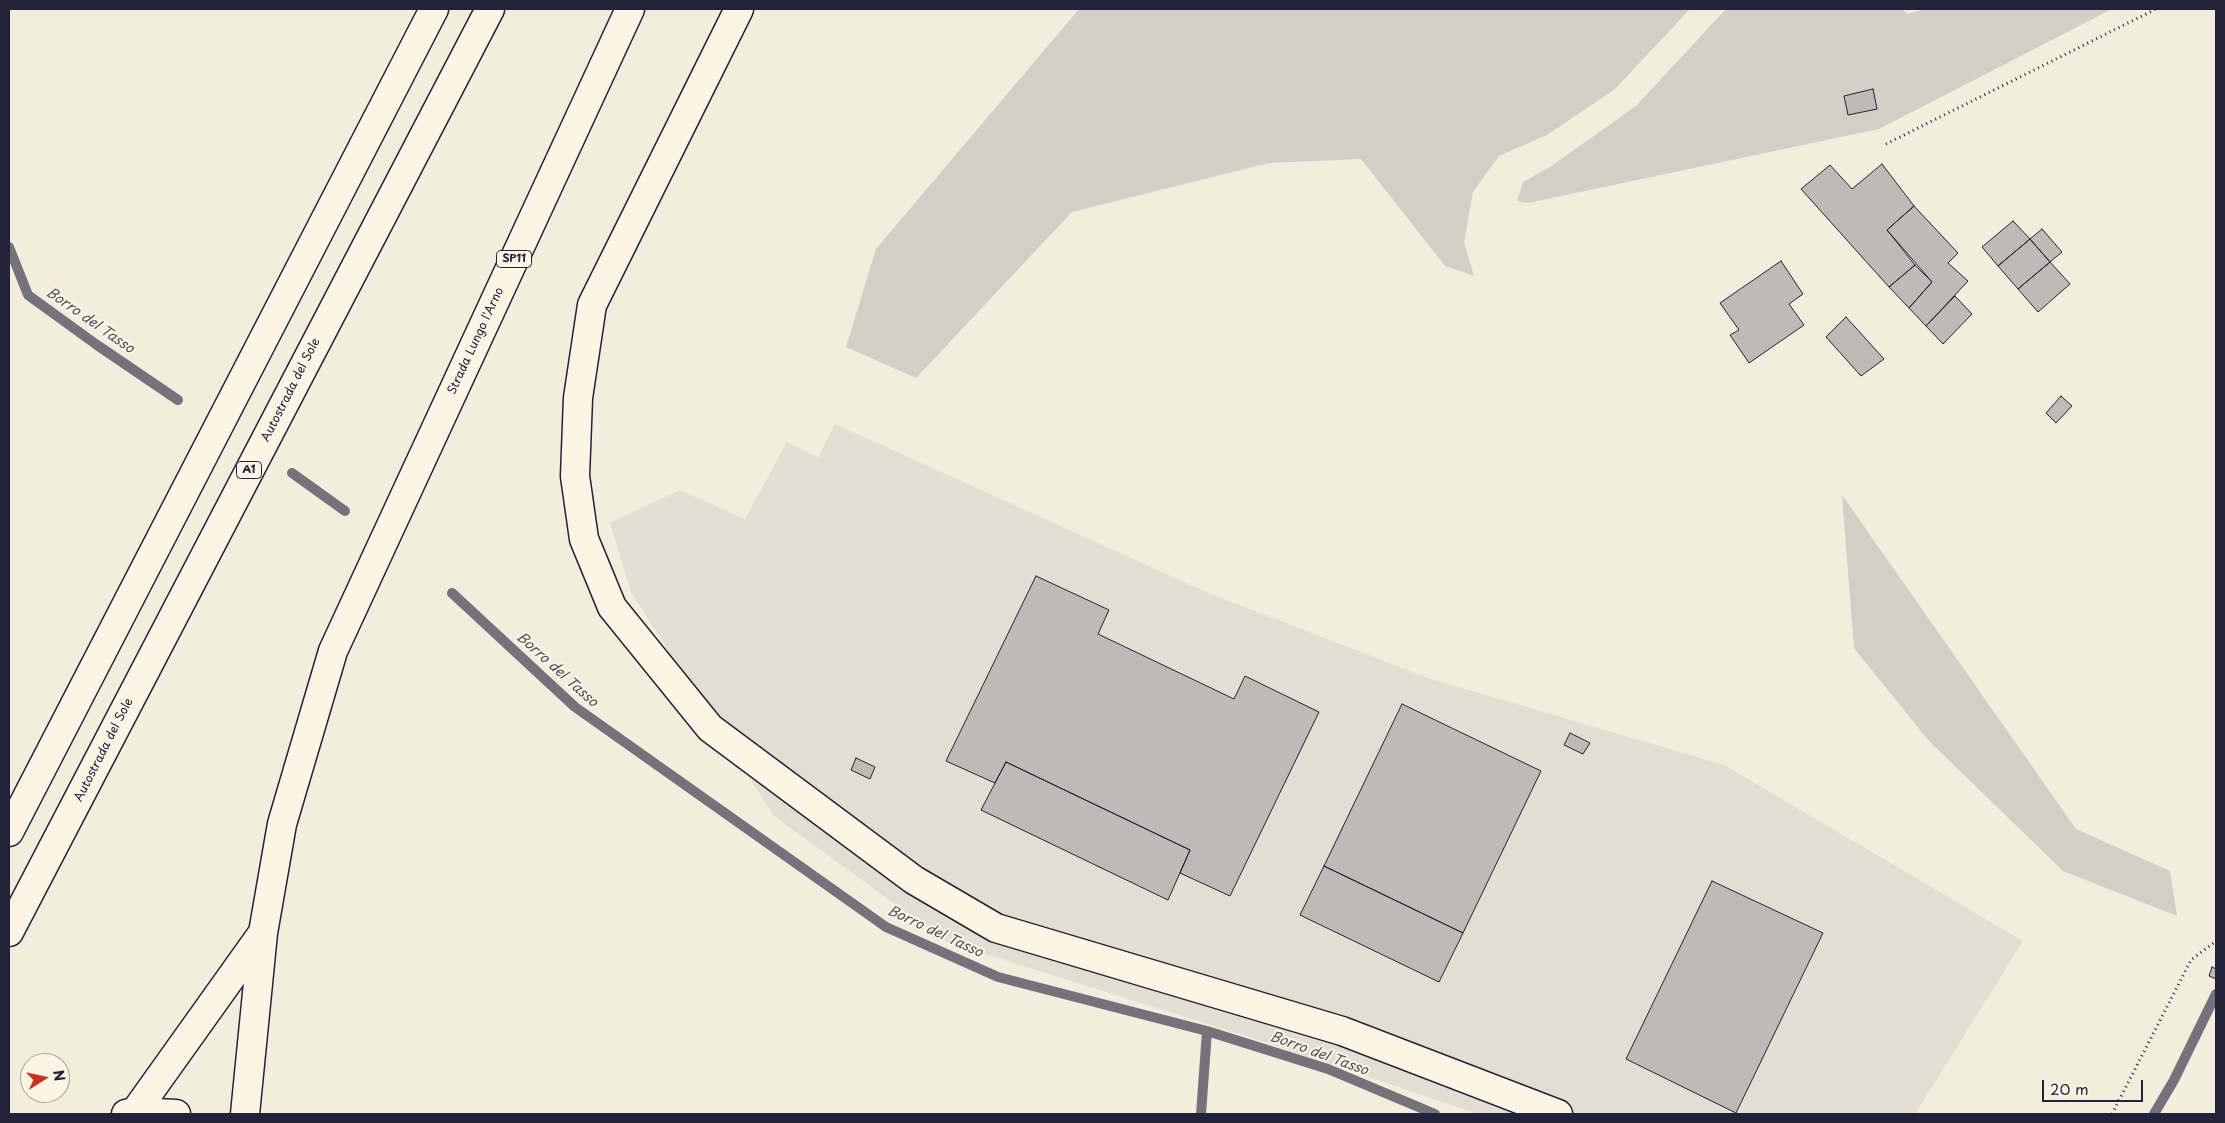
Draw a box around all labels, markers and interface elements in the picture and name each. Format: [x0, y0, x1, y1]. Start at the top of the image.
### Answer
road number: SP11 [496, 250, 532, 268]
water label: Borro del Tasso [43, 285, 137, 357]
street label: Strada Lungo l'Arno [445, 285, 507, 397]
street label: Autostrada del Sole [259, 336, 323, 444]
road number: A1 [236, 462, 262, 478]
water label: Borro del Tasso [513, 629, 601, 711]
street label: Autostrada del Sole [72, 696, 136, 804]
water label: Borro del Tasso [885, 903, 985, 961]
water label: Borro del Tasso [1268, 1028, 1370, 1080]
north arrow [20, 1053, 70, 1103]
text: N [48, 1068, 71, 1083]
scale bar [2045, 1070, 2146, 1102]
text: 20 m [2050, 1077, 2089, 1100]

